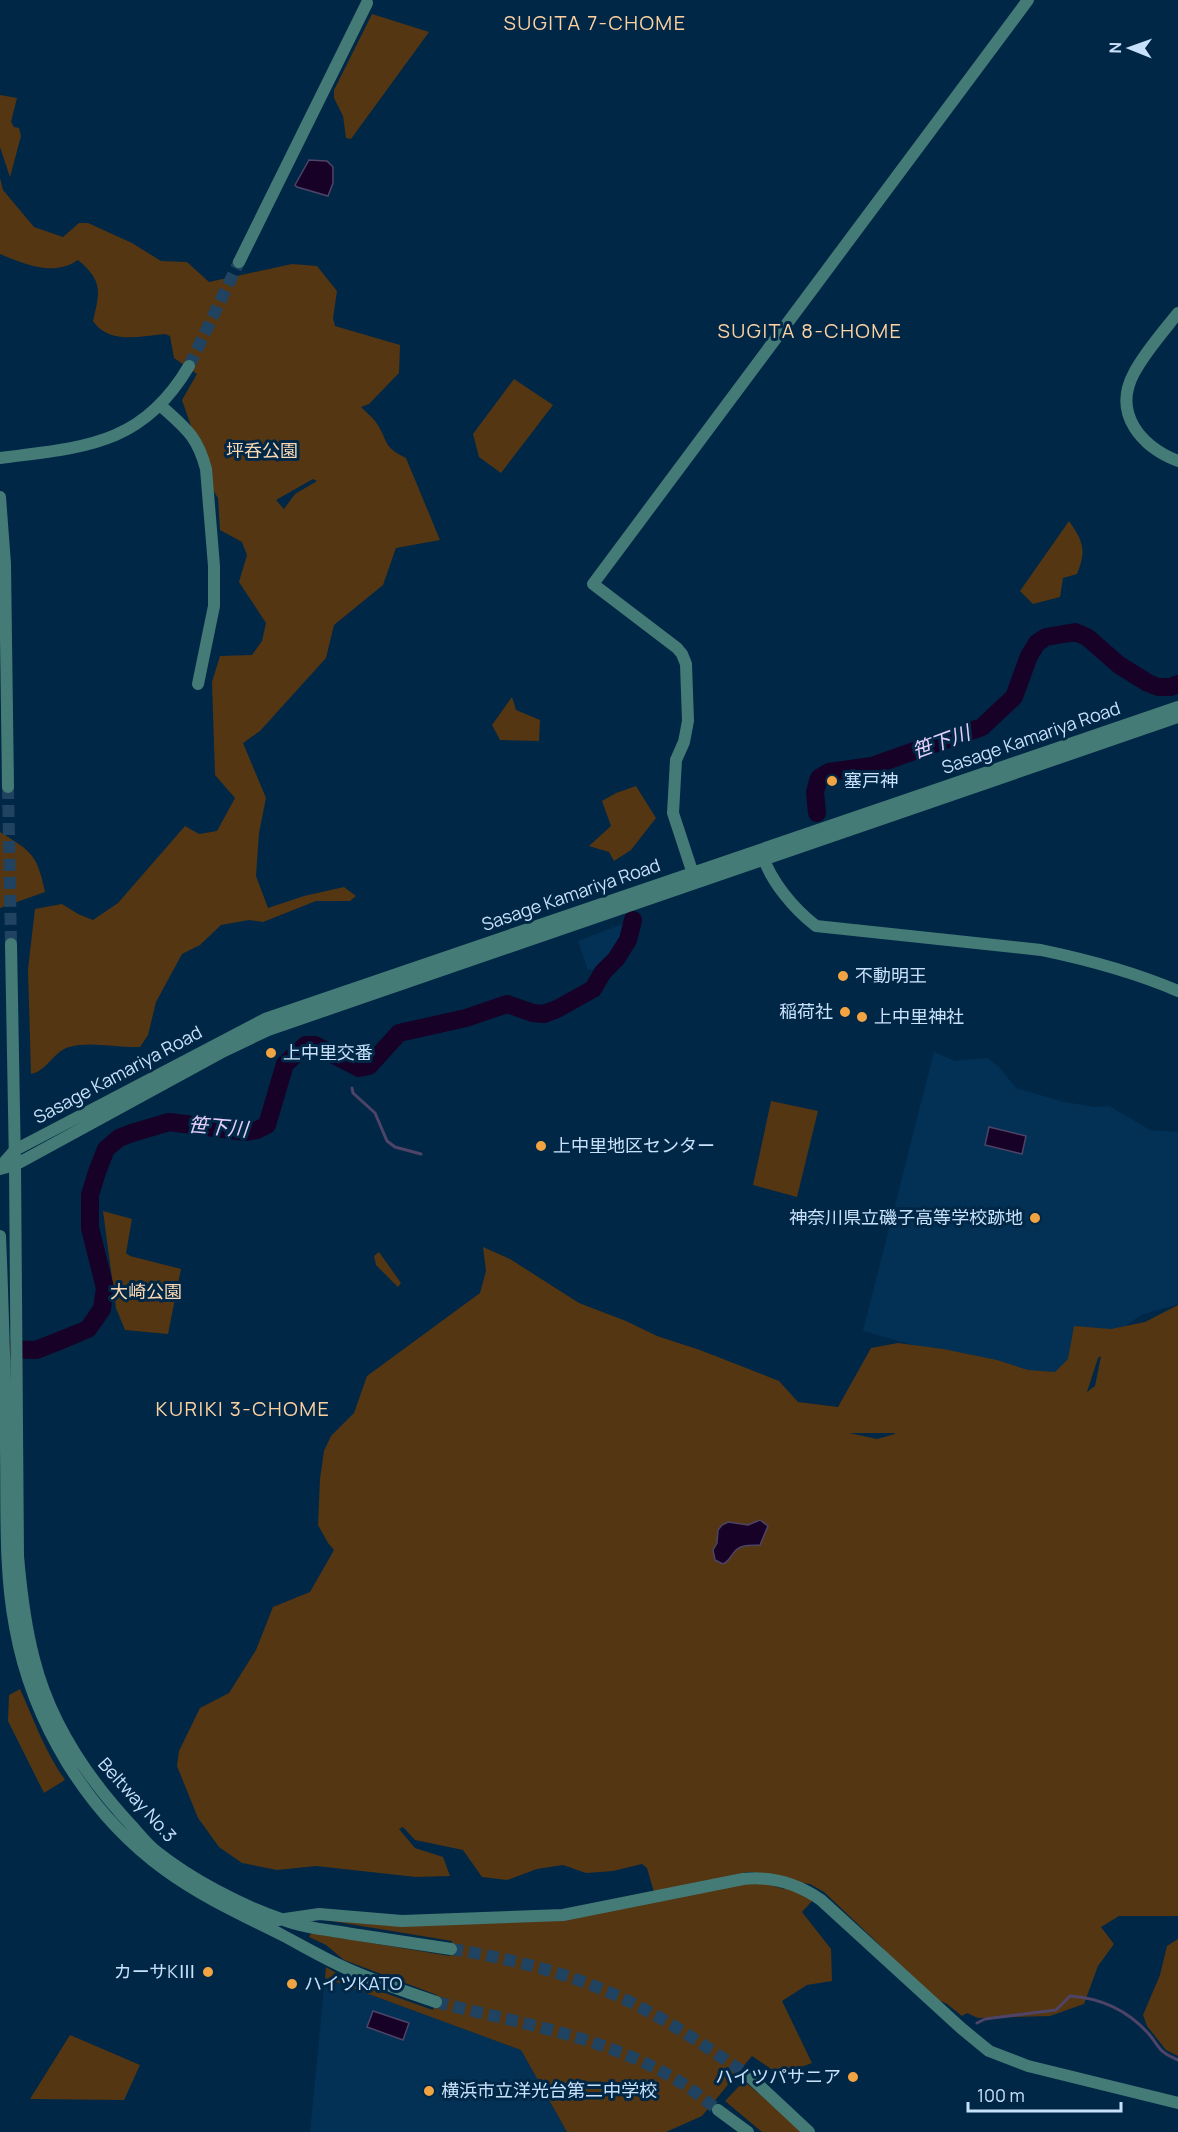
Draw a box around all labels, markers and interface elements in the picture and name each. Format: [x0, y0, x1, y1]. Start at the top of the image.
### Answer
district label: SUGITA 7-CHOME [503, 9, 687, 36]
north arrow [1100, 18, 1160, 78]
text: N [1104, 42, 1126, 54]
district label: SUGITA 8-CHOME [717, 317, 903, 344]
park label: 坪呑公園 [226, 438, 298, 462]
street label: Sasage Kamariya Road [938, 695, 1123, 779]
water label: 笹下川 [908, 718, 976, 764]
place label: 塞戸神 [844, 768, 898, 792]
marker: 塞戸神 [825, 774, 839, 788]
street label: Sasage Kamariya Road [478, 852, 663, 936]
place label: 不動明王 [855, 963, 927, 987]
marker: 不動明王 [836, 969, 850, 983]
place label: 稲荷社 [779, 999, 833, 1023]
place label: 上中里神社 [874, 1004, 964, 1028]
marker: 稲荷社 [838, 1005, 852, 1019]
marker: 上中里神社 [855, 1010, 869, 1024]
street label: Sasage Kamariya Road [29, 1020, 206, 1129]
place label: 上中里交番 [283, 1040, 373, 1064]
marker: 上中里交番 [264, 1046, 278, 1060]
water label: 笹下川 [187, 1110, 251, 1143]
place label: 上中里地区センター [553, 1133, 715, 1157]
marker: 上中里地区センター [534, 1139, 548, 1153]
place label: 神奈川県立磯子高等学校跡地 [789, 1205, 1023, 1229]
marker: 神奈川県立磯子高等学校跡地 [1028, 1211, 1042, 1225]
park label: 大崎公園 [110, 1279, 182, 1303]
district label: KURIKI 3-CHOME [156, 1395, 330, 1422]
street label: Beltway No.3 [93, 1752, 182, 1847]
place label: カーサKⅢ [114, 1959, 196, 1983]
marker: カーサKⅢ [201, 1965, 215, 1979]
place label: ハイツKATO [304, 1971, 402, 1995]
marker: ハイツKATO [285, 1977, 299, 1991]
place label: ハイツパサニア [715, 2064, 841, 2088]
marker: ハイツパサニア [846, 2070, 860, 2084]
scale bar [968, 2075, 1121, 2113]
place label: 横浜市立洋光台第二中学校 [441, 2078, 657, 2102]
text: 100 m [977, 2083, 1025, 2107]
marker: 横浜市立洋光台第二中学校 [422, 2084, 436, 2098]

